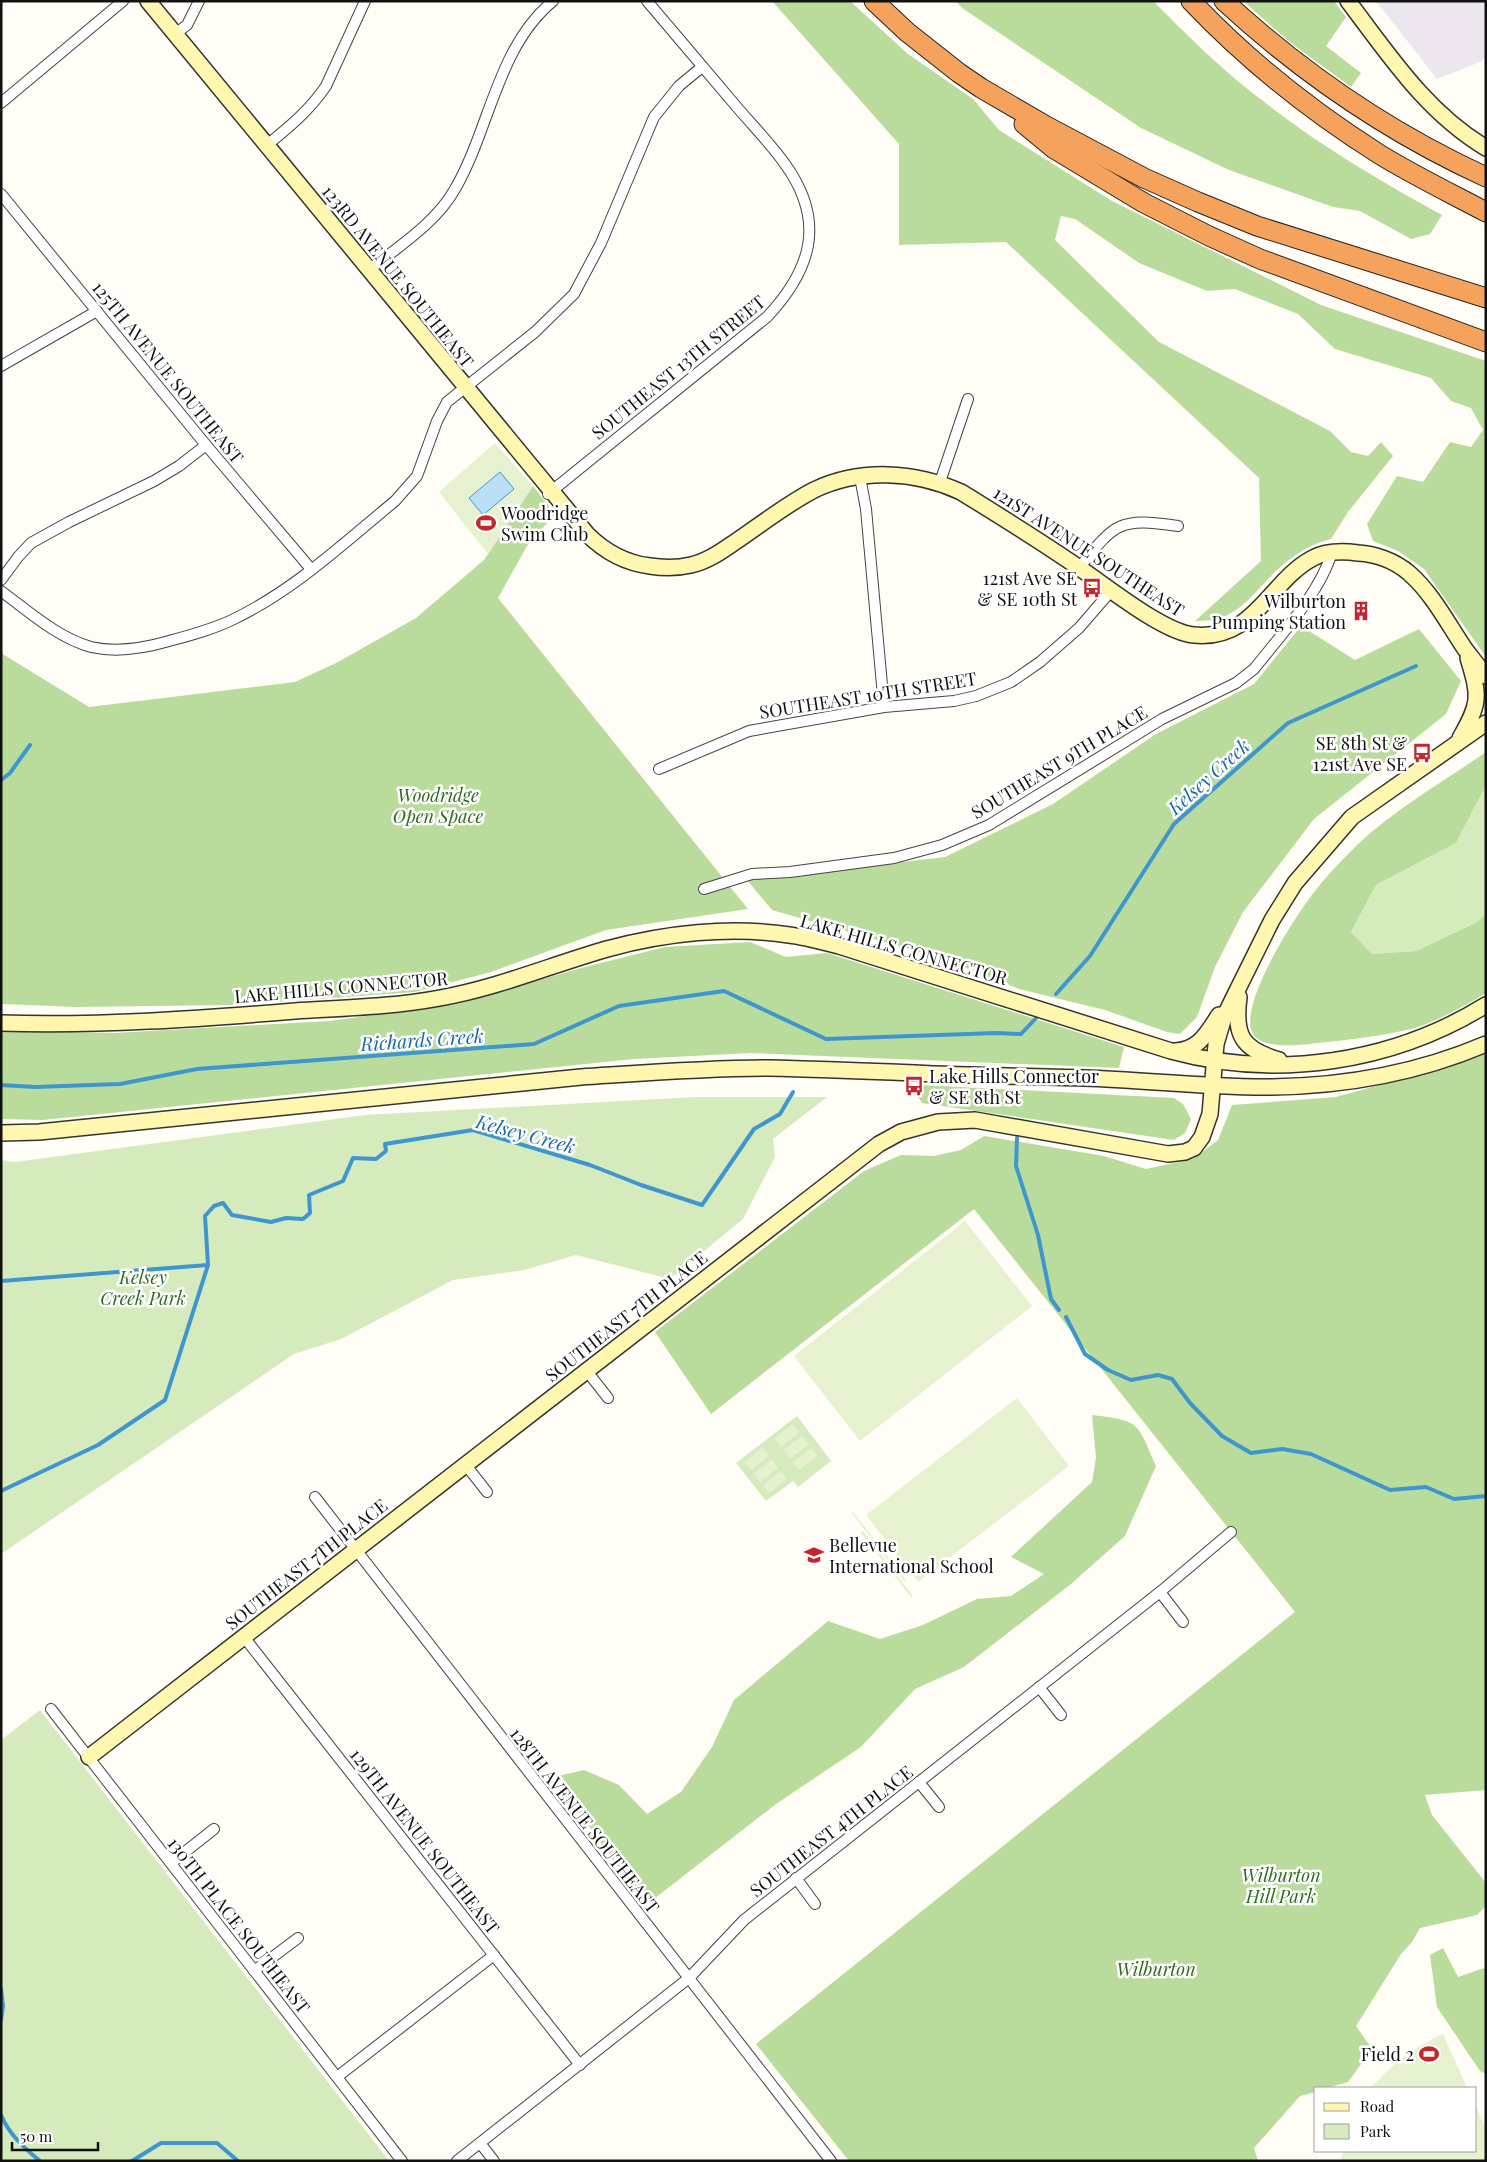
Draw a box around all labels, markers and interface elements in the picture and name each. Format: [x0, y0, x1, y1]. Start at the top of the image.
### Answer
street label: 123RD AVENUE SOUTHEAST [317, 180, 479, 372]
street label: 125TH AVENUE SOUTHEAST [87, 276, 249, 468]
street label: SOUTHEAST 13TH STREET [586, 289, 770, 445]
street label: 121ST AVENUE SOUTHEAST [989, 480, 1189, 622]
place label: Woodridge Swim Club [500, 501, 588, 546]
sports icon: Woodridge Swim Club [475, 512, 497, 534]
place label: 121st Ave SE & SE 10th St [977, 566, 1078, 611]
bus stop icon: 121st Ave SE & SE 10th St [1081, 577, 1103, 599]
place label: Wilburton Pumping Station [1211, 589, 1346, 634]
building icon: Wilburton Pumping Station [1350, 600, 1372, 622]
street label: SOUTHEAST 10TH STREET [758, 666, 978, 724]
street label: SOUTHEAST 9TH PLACE [967, 700, 1152, 824]
place label: SE 8th St & 121st Ave SE [1313, 731, 1407, 776]
water label: Kelsey Creek [1161, 732, 1255, 820]
bus stop icon: SE 8th St & 121st Ave SE [1411, 742, 1433, 764]
park label: Woodridge Open Space [393, 783, 483, 828]
street label: LAKE HILLS CONNECTOR [798, 908, 1011, 990]
street label: LAKE HILLS CONNECTOR [233, 966, 449, 1008]
water label: Richards Creek [359, 1022, 485, 1056]
place label: Lake Hills Connector & SE 8th St [929, 1064, 1099, 1109]
bus stop icon: Lake Hills Connector & SE 8th St [903, 1075, 925, 1097]
water label: Kelsey Creek [473, 1107, 579, 1159]
street label: SOUTHEAST 7TH PLACE [540, 1245, 712, 1387]
park label: Kelsey Creek Park [100, 1265, 186, 1310]
street label: SOUTHEAST 7TH PLACE [220, 1493, 392, 1635]
place label: Bellevue International School [829, 1533, 994, 1578]
school or university icon: Bellevue International School [803, 1544, 825, 1566]
street label: 128TH AVENUE SOUTHEAST [505, 1722, 665, 1918]
street label: 129TH AVENUE SOUTHEAST [345, 1743, 505, 1939]
street label: SOUTHEAST 4TH PLACE [745, 1760, 917, 1902]
street label: 130TH PLACE SOUTHEAST [162, 1832, 316, 2018]
park label: Wilburton Hill Park [1241, 1863, 1321, 1908]
park label: Wilburton [1116, 1957, 1196, 1981]
place label: Field 2 [1361, 2042, 1414, 2066]
sports icon: Field 2 [1418, 2043, 1440, 2065]
legend [1314, 2087, 1477, 2152]
text: Road [1360, 2096, 1394, 2116]
scale bar [12, 2120, 99, 2152]
text: Park [1360, 2121, 1392, 2141]
text: 50 m [20, 2126, 53, 2146]

